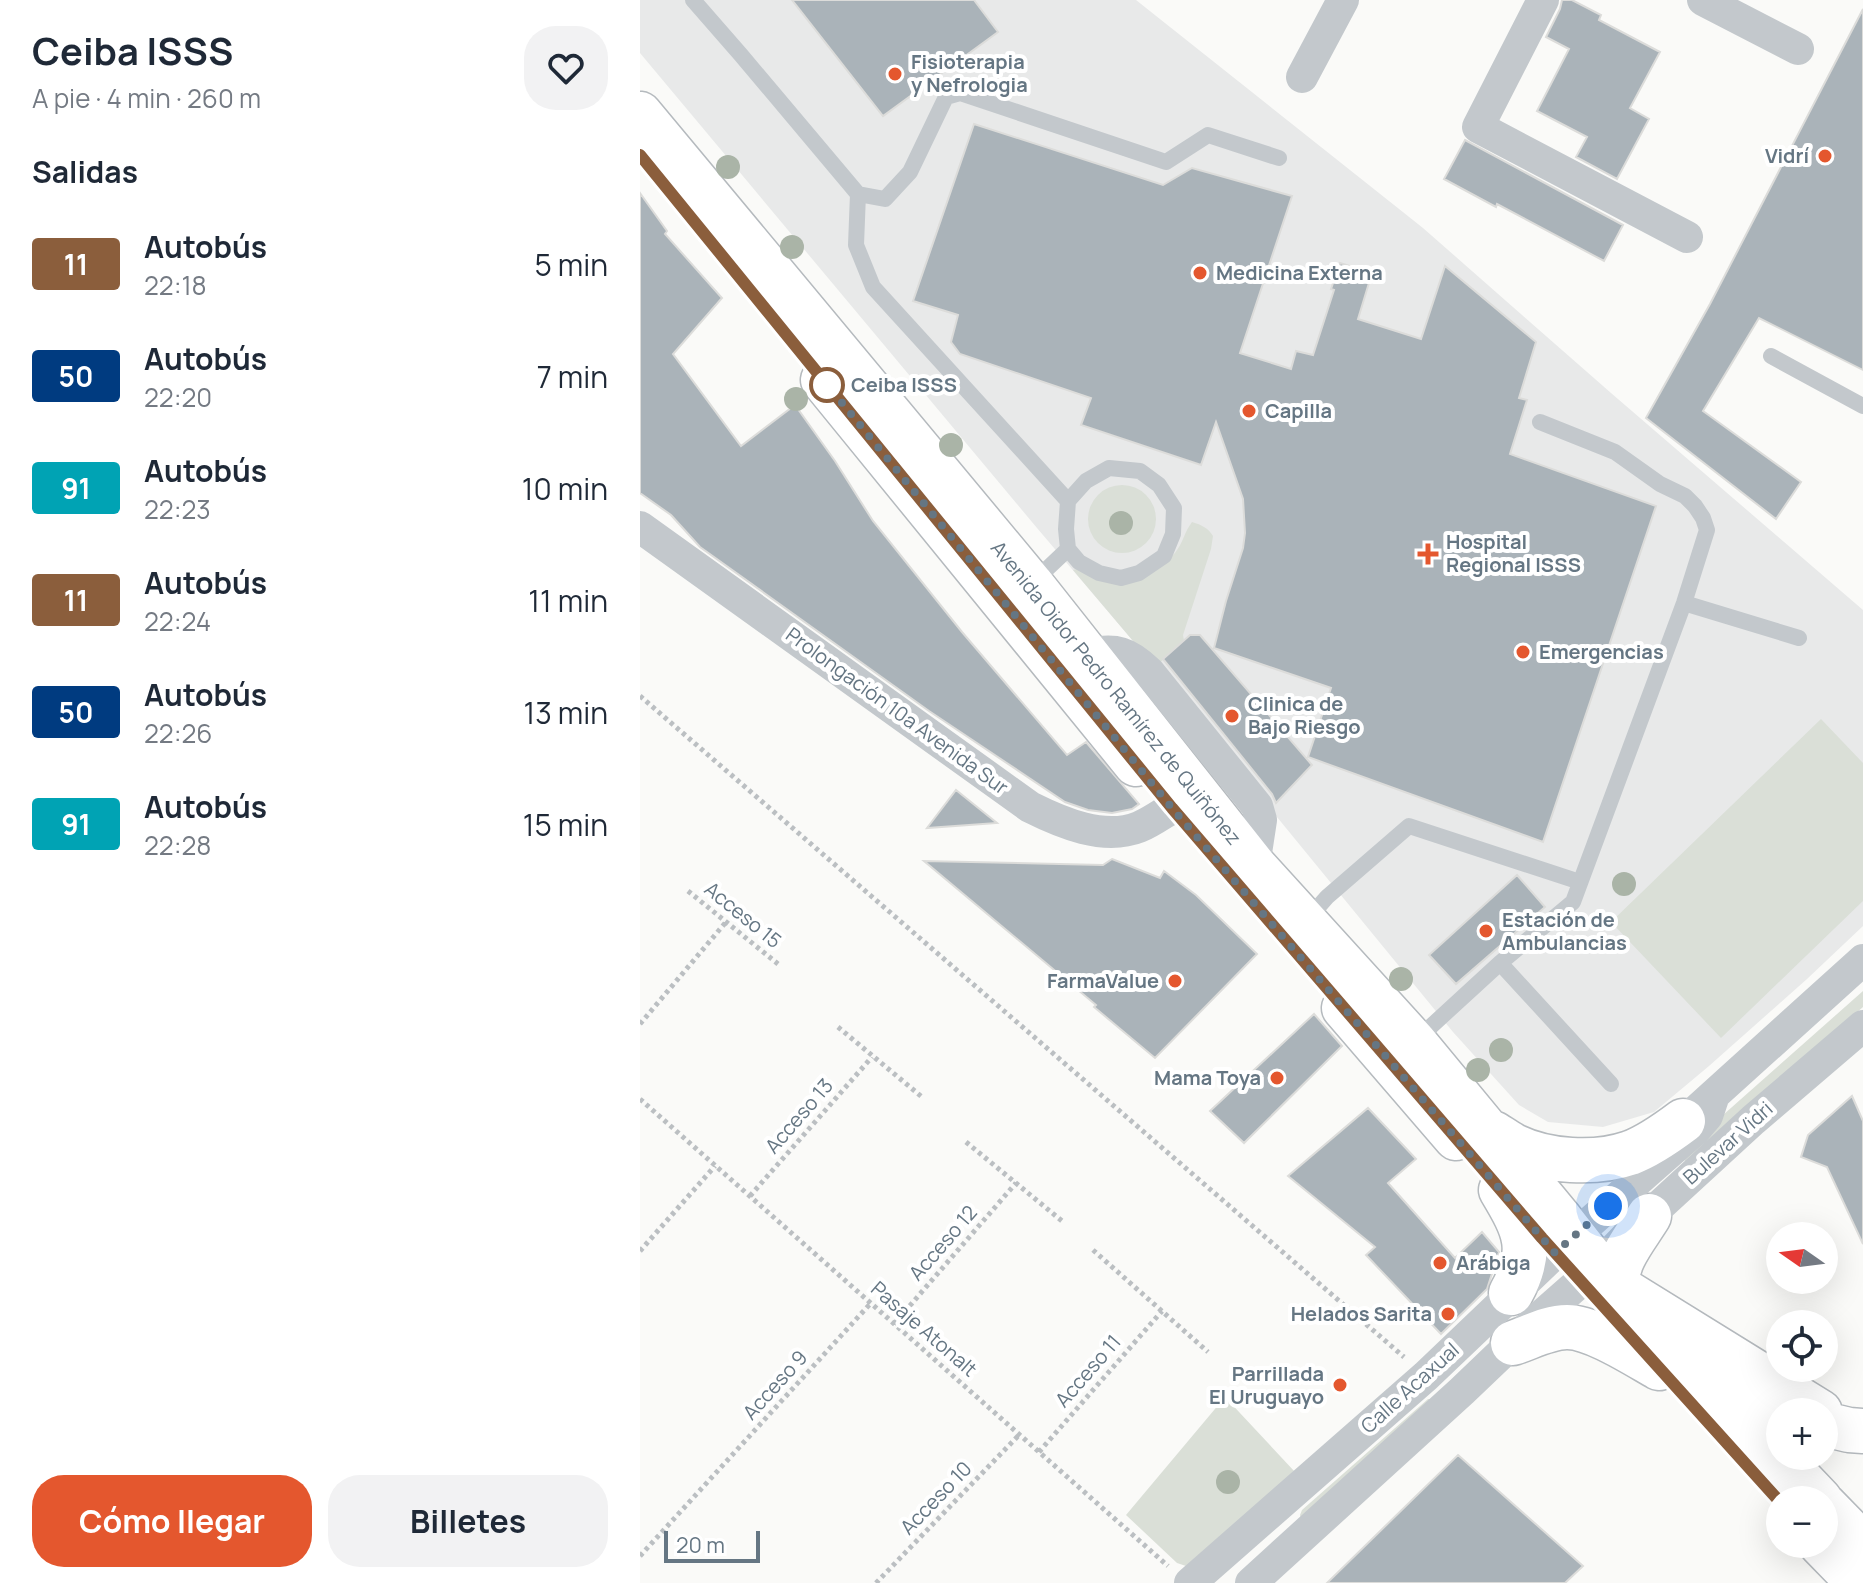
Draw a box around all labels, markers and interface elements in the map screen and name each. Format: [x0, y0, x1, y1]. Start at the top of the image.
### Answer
text: Ceiba ISSS [32, 24, 233, 76]
button: heart [524, 26, 608, 110]
place label: Fisioterapia y Nefrologia [911, 48, 1028, 98]
marker: Fisioterapia y Nefrologia [886, 65, 904, 83]
text: A pie · 4 min · 260 m [32, 80, 261, 116]
place label: Vidrí [1765, 142, 1809, 169]
marker: Vidrí [1816, 147, 1834, 165]
text: Salidas [32, 151, 138, 192]
text: Autobús [144, 226, 267, 267]
text: 5 min [534, 244, 608, 285]
text: 11 [64, 245, 88, 283]
place label: Medicina Externa [1216, 259, 1383, 286]
marker: Medicina Externa [1191, 264, 1209, 282]
text: 22:18 [144, 267, 207, 303]
text: Autobús [144, 338, 267, 379]
text: 7 min [537, 356, 608, 397]
text: 50 [59, 357, 93, 395]
marker: Ceiba ISSS [810, 368, 844, 402]
place label: Ceiba ISSS [851, 371, 957, 398]
text: 22:20 [144, 379, 212, 415]
place label: Capilla [1265, 397, 1332, 424]
marker: Capilla [1240, 402, 1258, 420]
text: Autobús [144, 450, 267, 491]
text: 10 min [522, 468, 608, 509]
text: 91 [61, 469, 91, 507]
text: 22:23 [144, 491, 211, 527]
place label: Hospital Regional ISSS [1446, 528, 1581, 578]
street label: Avenida Oidor Pedro Ramírez de Quiñónez [985, 535, 1248, 850]
marker: Hospital Regional ISSS [1417, 543, 1439, 565]
text: Autobús [144, 562, 267, 603]
text: 11 min [528, 580, 608, 621]
text: 11 [64, 581, 88, 619]
text: 22:24 [144, 603, 211, 639]
street label: Prolongación 10a Avenida Sur [781, 621, 1014, 800]
place label: Emergencias [1539, 638, 1664, 665]
marker: Emergencias [1514, 643, 1532, 661]
text: Autobús [144, 674, 267, 715]
place label: Clinica de Bajo Riesgo [1248, 690, 1361, 740]
text: 13 min [523, 692, 608, 733]
text: 50 [59, 693, 93, 731]
marker: Clinica de Bajo Riesgo [1223, 707, 1241, 725]
text: 22:26 [144, 715, 212, 751]
text: Autobús [144, 786, 267, 827]
text: 15 min [523, 804, 608, 845]
text: 91 [61, 805, 91, 843]
text: 22:28 [144, 827, 211, 863]
street label: Acceso 15 [699, 875, 787, 954]
place label: Estación de Ambulancias [1502, 906, 1627, 956]
marker: Estación de Ambulancias [1477, 922, 1495, 940]
place label: FarmaValue [1047, 967, 1159, 994]
marker: FarmaValue [1166, 972, 1184, 990]
place label: Mama Toya [1154, 1064, 1261, 1091]
marker: Mama Toya [1268, 1069, 1286, 1087]
street label: Acceso 13 [759, 1072, 839, 1159]
street label: Bulevar Vidri [1677, 1095, 1778, 1190]
your location [1588, 1186, 1628, 1226]
street label: Acceso 12 [902, 1199, 983, 1286]
north arrow [1766, 1222, 1838, 1294]
map controls [1766, 1222, 1838, 1558]
place label: Arábiga [1456, 1249, 1530, 1276]
marker: Arábiga [1431, 1254, 1449, 1272]
street label: Pasaje Atonalt [866, 1275, 983, 1382]
place label: Helados Sarita [1291, 1300, 1432, 1327]
marker: Helados Sarita [1439, 1305, 1457, 1323]
button: locate [1766, 1310, 1838, 1382]
street label: Acceso 11 [1049, 1329, 1127, 1413]
street label: Calle Acaxual [1355, 1336, 1465, 1439]
street label: Acceso 9 [736, 1344, 813, 1425]
place label: Parrillada El Uruguayo [1209, 1360, 1324, 1410]
marker: Parrillada El Uruguayo [1331, 1376, 1349, 1394]
button: + [1766, 1398, 1838, 1470]
street label: Acceso 10 [894, 1455, 977, 1540]
button: Cómo llegar [32, 1475, 312, 1567]
button: Billetes [328, 1475, 608, 1567]
button: − [1766, 1486, 1838, 1558]
scale bar [664, 1527, 760, 1563]
text: 20 m [676, 1530, 725, 1560]

